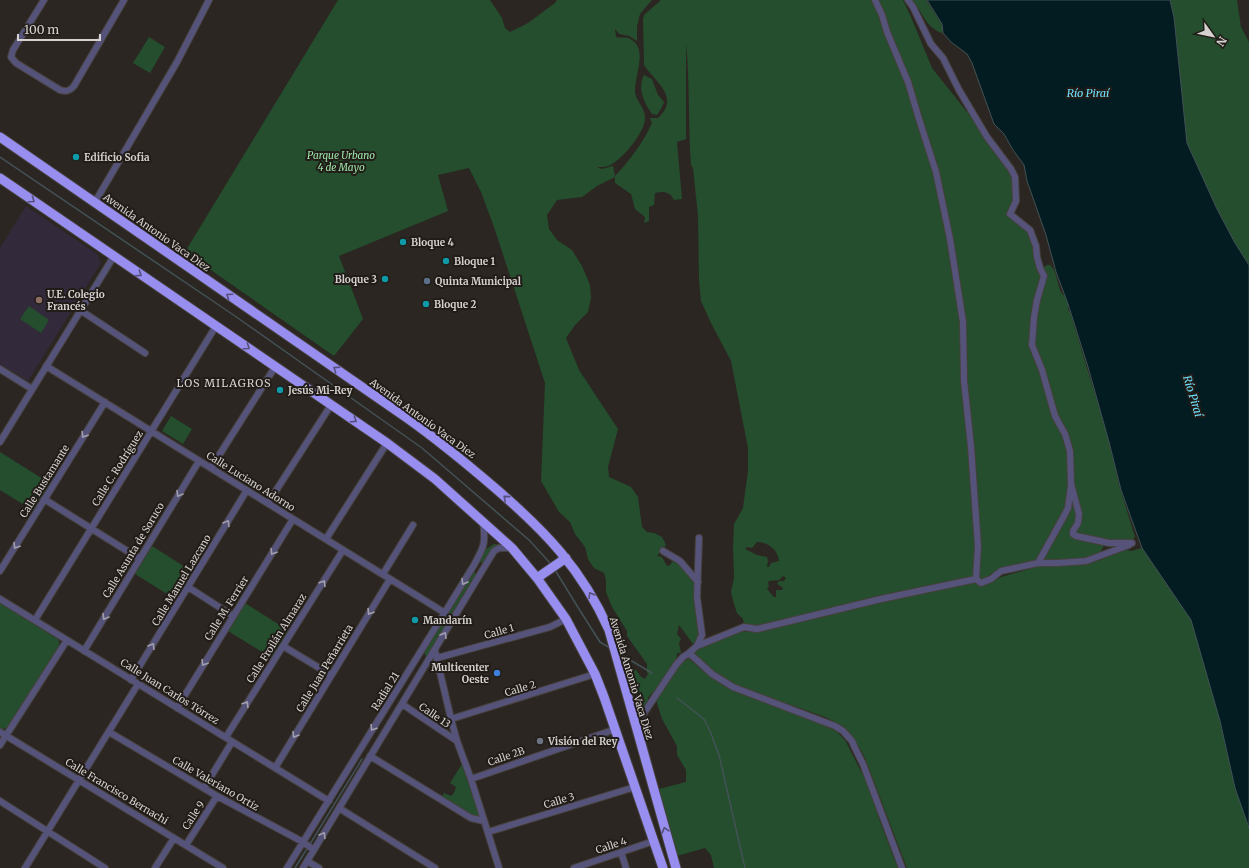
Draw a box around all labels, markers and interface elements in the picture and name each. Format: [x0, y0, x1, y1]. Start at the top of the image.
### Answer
scale bar [18, 16, 100, 42]
north arrow [1193, 16, 1233, 56]
text: 100 m [24, 22, 59, 37]
text: N [1213, 34, 1230, 49]
water label: Río Piraí [1067, 86, 1111, 100]
park label: Parque Urbano 4 de Mayo [307, 149, 375, 174]
place label: Edificio Sofia [84, 151, 150, 164]
marker: Edificio Sofia [71, 152, 81, 162]
street label: Avenida Antonio Vaca Diez [100, 190, 213, 275]
one-way arrow [28, 195, 35, 203]
place label: Bloque 4 [411, 236, 455, 249]
marker: Bloque 4 [398, 237, 408, 247]
place label: Bloque 1 [454, 255, 496, 268]
marker: Bloque 1 [441, 256, 451, 266]
one-way arrow [135, 269, 142, 277]
place label: Bloque 3 [335, 273, 377, 286]
marker: Bloque 3 [380, 274, 390, 284]
place label: Quinta Municipal [435, 275, 522, 288]
marker: Quinta Municipal [422, 276, 432, 286]
place label: U.E. Colegio Francés [47, 288, 105, 313]
one-way arrow [226, 294, 233, 301]
marker: U.E. Colegio Francés [34, 295, 44, 305]
place label: Bloque 2 [434, 298, 477, 311]
marker: Bloque 2 [421, 299, 431, 309]
one-way arrow [242, 342, 249, 349]
one-way arrow [333, 367, 340, 374]
water label: Río Piraí [1180, 374, 1206, 420]
street label: Avenida Antonio Vaca Diez [366, 375, 479, 462]
district label: LOS MILAGROS [176, 376, 272, 390]
place label: Jesús Mi-Rey [287, 384, 352, 397]
marker: Jesús Mi-Rey [275, 385, 285, 395]
one-way arrow [350, 416, 357, 423]
street label: Calle C. Rodríguez [89, 428, 146, 509]
one-way arrow [81, 431, 89, 438]
street label: Calle Bustamante [17, 442, 72, 520]
street label: Calle Luciano Adorno [204, 449, 298, 514]
one-way arrow [177, 490, 184, 497]
one-way arrow [504, 496, 511, 503]
street label: Calle Asunta de Soruco [100, 500, 167, 600]
one-way arrow [222, 520, 230, 527]
street label: Calle Manuel Lazcano [149, 532, 214, 628]
one-way arrow [13, 541, 20, 548]
one-way arrow [270, 548, 277, 555]
street label: Calle M. Ferrier [201, 573, 252, 643]
one-way arrow [461, 578, 468, 585]
one-way arrow [318, 580, 325, 587]
street label: Calle Froilán Almaraz [244, 591, 310, 685]
one-way arrow [589, 592, 596, 599]
one-way arrow [367, 608, 375, 615]
one-way arrow [102, 613, 109, 620]
place label: Mandarín [423, 614, 472, 627]
street label: Avenida Antonio Vaca Diez [606, 614, 657, 742]
marker: Mandarín [410, 615, 420, 625]
street label: Calle Juan Peñarrieta [293, 621, 356, 715]
street label: Calle 1 [483, 621, 516, 642]
one-way arrow [439, 632, 447, 639]
one-way arrow [147, 643, 154, 650]
street label: Calle Juan Carlos Tórrez [118, 656, 222, 727]
one-way arrow [202, 659, 209, 666]
place label: Multicenter Oeste [431, 661, 490, 686]
marker: Multicenter Oeste [492, 668, 502, 678]
street label: Radial 21 [369, 669, 403, 713]
street label: Calle 2 [503, 678, 537, 699]
street label: Calle 13 [416, 700, 453, 731]
one-way arrow [242, 702, 249, 709]
one-way arrow [370, 724, 378, 731]
one-way arrow [292, 731, 299, 738]
place label: Visión del Rey [547, 735, 617, 748]
marker: Visión del Rey [535, 736, 545, 746]
street label: Calle 2B [486, 744, 527, 769]
street label: Calle Valeriano Ortiz [170, 753, 262, 814]
street label: Calle Francisco Bernachi [63, 756, 171, 827]
street label: Calle 3 [542, 790, 576, 811]
street label: Calle 9 [179, 798, 208, 832]
one-way arrow [662, 827, 670, 834]
one-way arrow [318, 832, 326, 839]
street label: Calle 4 [594, 834, 628, 857]

